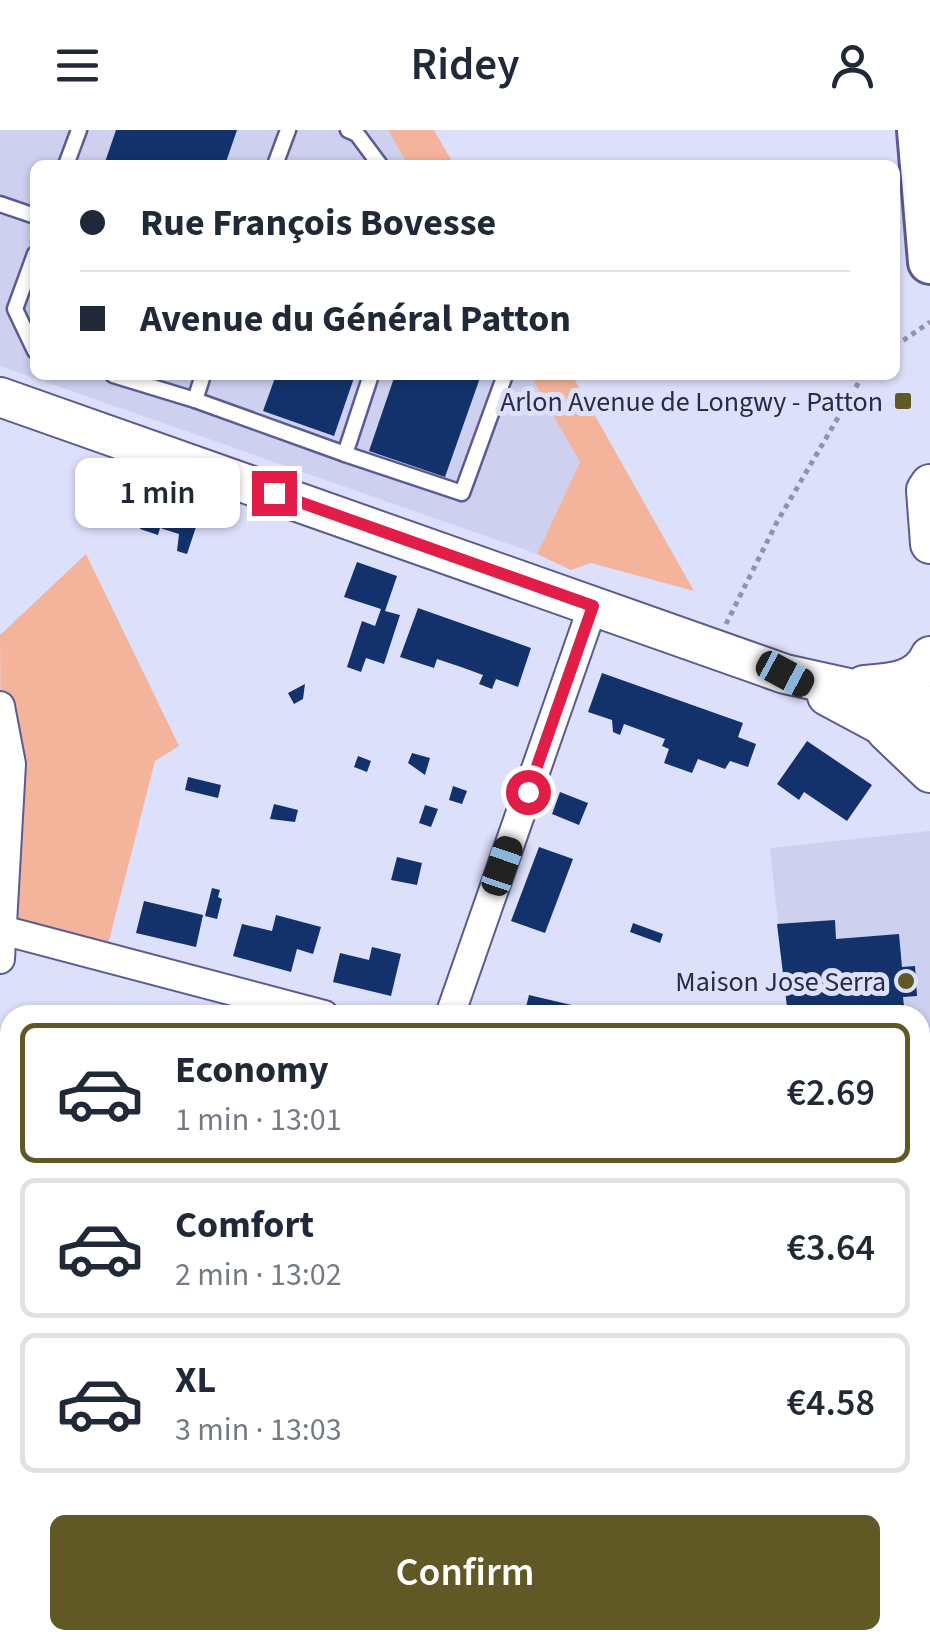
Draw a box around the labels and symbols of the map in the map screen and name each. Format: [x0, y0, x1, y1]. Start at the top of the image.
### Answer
place label: Arlon Avenue de Longwy - Patton [500, 382, 883, 422]
marker: Arlon Avenue de Longwy - Patton [892, 390, 914, 412]
callout: 1 min [74, 458, 239, 528]
route end [252, 471, 297, 516]
car [751, 647, 819, 701]
route start [506, 770, 551, 815]
car [478, 833, 526, 899]
place label: Maison Jose Serra [675, 962, 886, 1002]
marker: Maison Jose Serra [895, 970, 917, 992]

